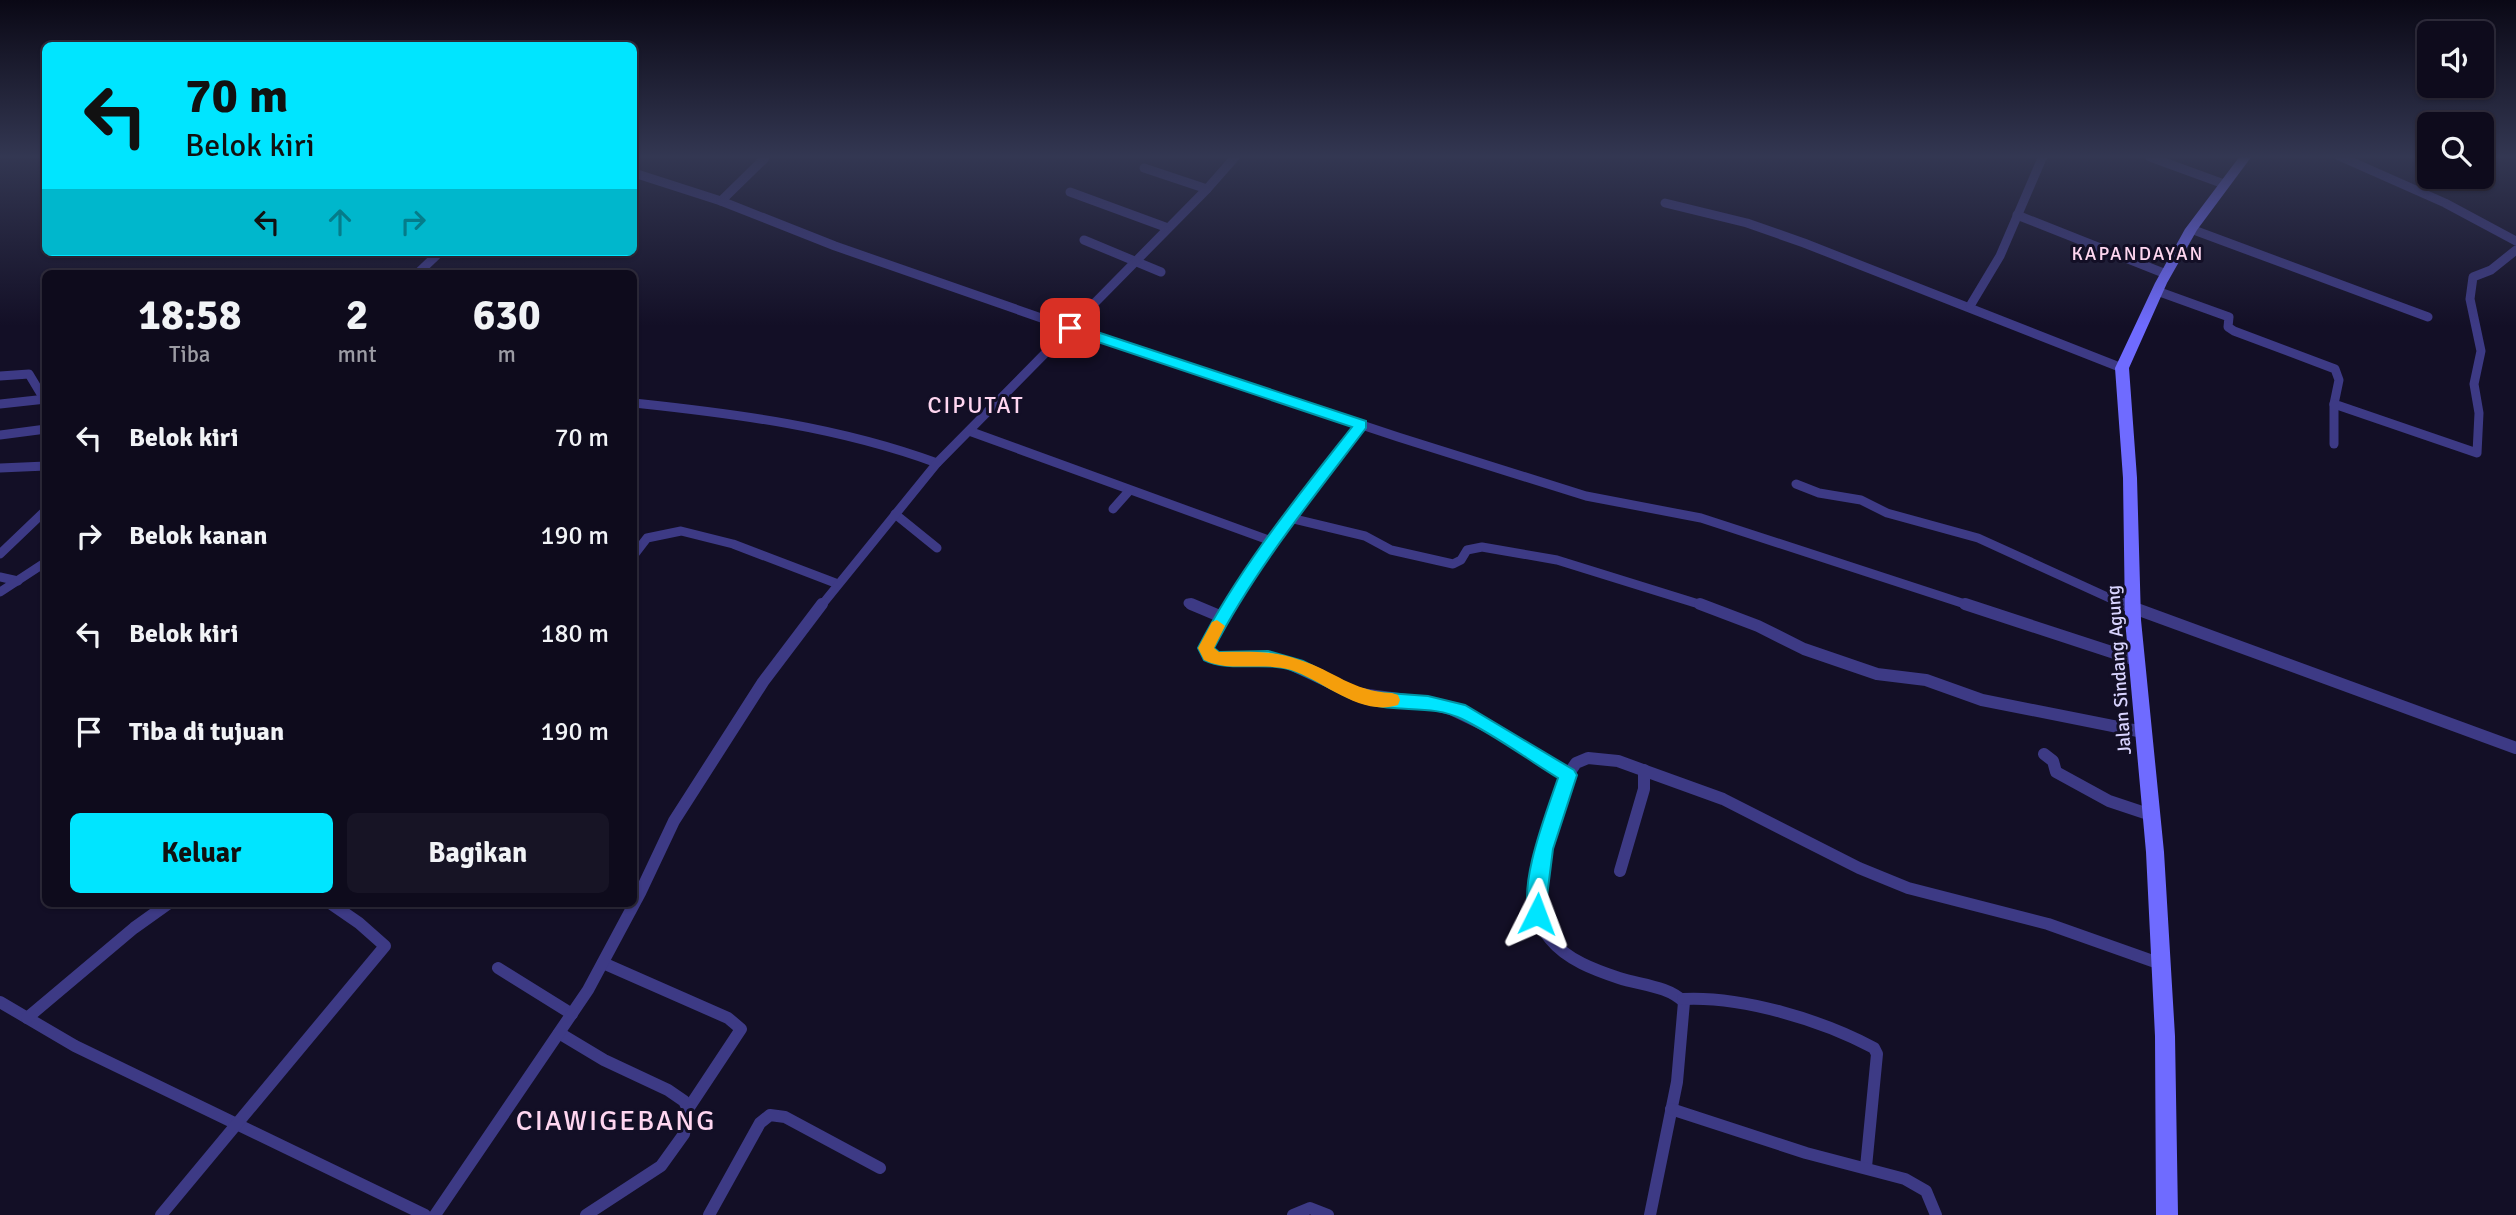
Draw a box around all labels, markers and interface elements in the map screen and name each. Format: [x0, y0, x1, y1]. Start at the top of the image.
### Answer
map controls [2417, 21, 2494, 189]
button: sound [2417, 21, 2494, 98]
text: 70 m [185, 66, 288, 126]
icon: left [70, 70, 161, 161]
button: search [2417, 112, 2494, 189]
text: Belok kiri [185, 126, 315, 165]
icon: left [248, 203, 286, 241]
icon: ahead [321, 203, 359, 241]
icon: right [394, 203, 432, 241]
district label: KAPANDAYAN [2072, 242, 2204, 266]
text: 18:58 [138, 290, 241, 341]
text: 2 [346, 290, 368, 341]
text: 630 [473, 290, 541, 341]
pin [1040, 298, 1100, 358]
icon: arrive [1051, 309, 1089, 347]
text: Tiba [169, 340, 210, 369]
text: mnt [338, 340, 376, 369]
text: m [498, 340, 516, 369]
district label: CIPUTAT [928, 391, 1024, 420]
icon: left [70, 419, 108, 457]
text: Belok kiri [129, 422, 238, 454]
text: 70 m [554, 422, 609, 454]
icon: right [70, 517, 108, 555]
text: Belok kanan [129, 520, 267, 552]
text: 190 m [540, 520, 609, 552]
street label: Jalan Sindang Agung [2101, 584, 2137, 756]
icon: left [70, 615, 108, 653]
text: Belok kiri [129, 618, 238, 650]
text: 180 m [540, 618, 609, 650]
icon: arrive [70, 713, 108, 751]
text: Tiba di tujuan [129, 716, 284, 748]
text: 190 m [540, 716, 609, 748]
button: Keluar [70, 813, 333, 893]
button: Bagikan [347, 813, 609, 893]
position arrow [1500, 877, 1574, 951]
district label: CIAWIGEBANG [516, 1104, 716, 1138]

